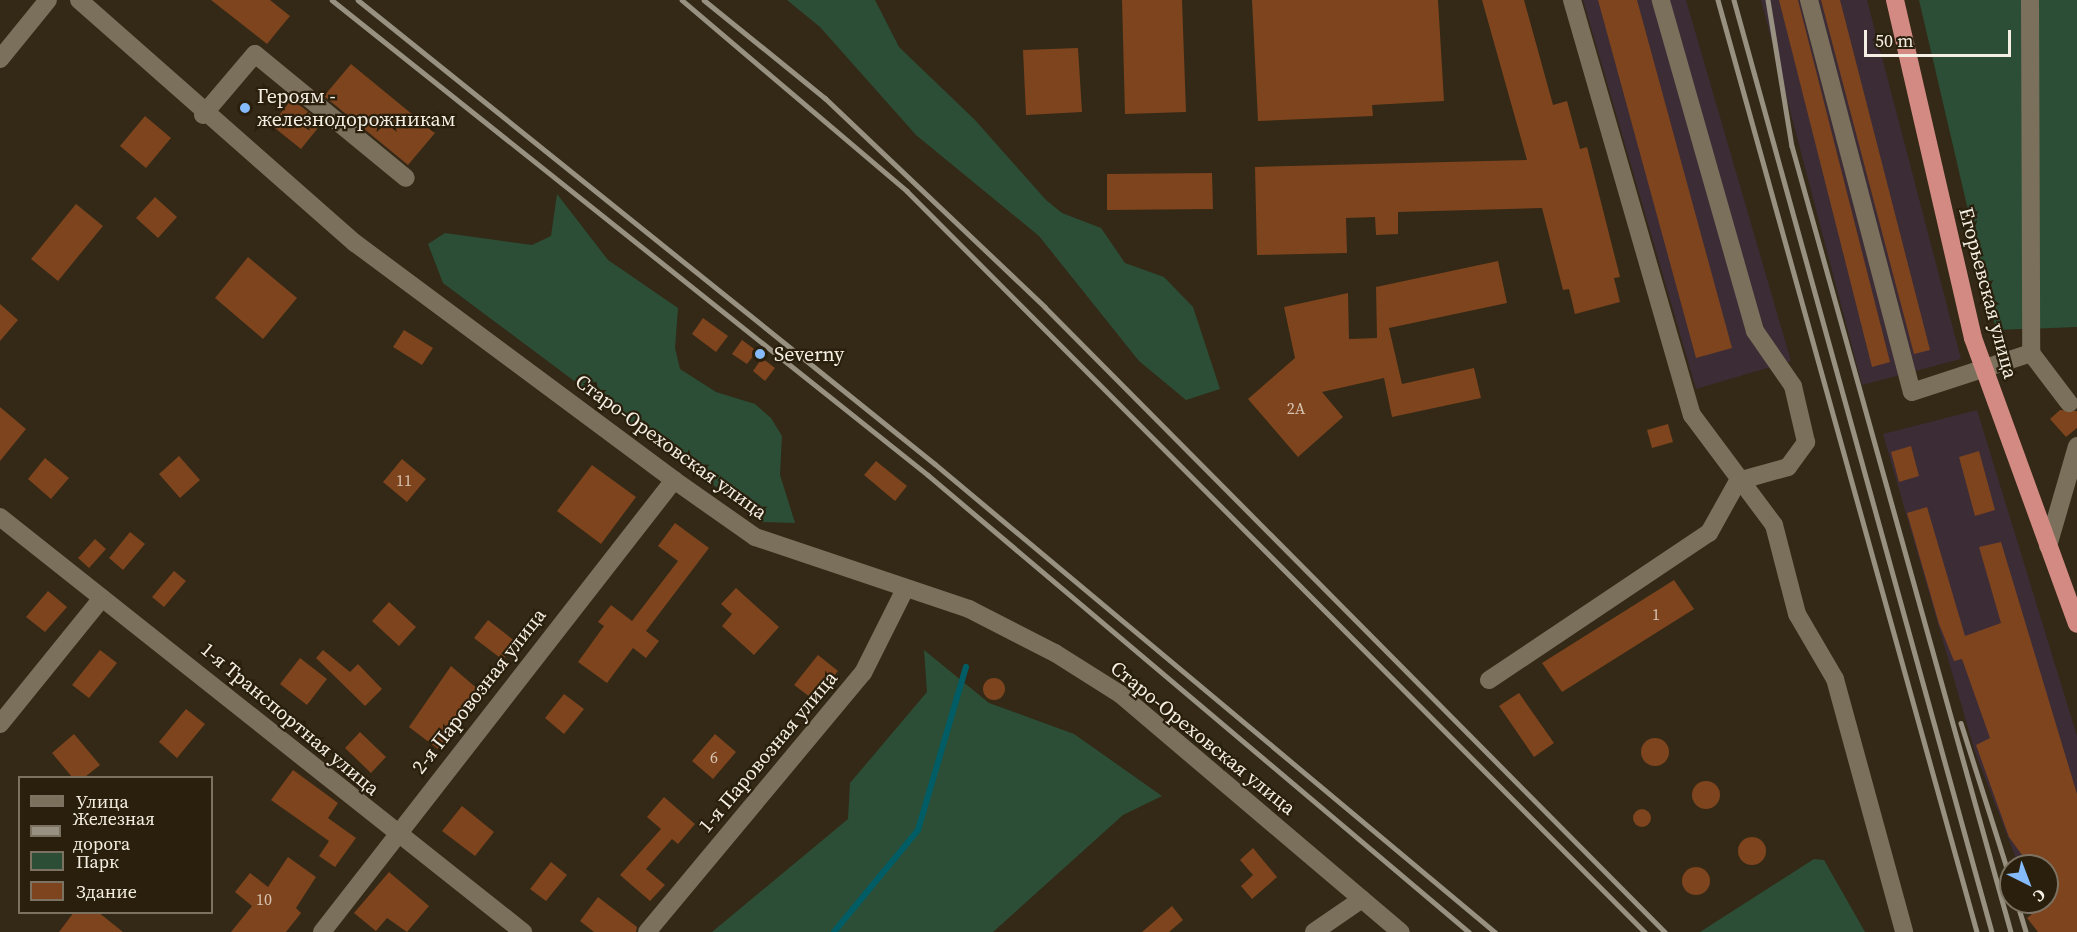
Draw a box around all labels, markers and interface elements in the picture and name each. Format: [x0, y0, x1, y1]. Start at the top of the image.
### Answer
scale bar [1867, 18, 2014, 56]
text: 50 m [1875, 28, 1913, 53]
place label: Героям - железнодорожникам [257, 84, 456, 131]
marker: Героям - железнодорожникам [238, 101, 252, 115]
street label: Егорьевская улица [1954, 205, 2022, 381]
place label: Severny [774, 342, 844, 366]
marker: Severny [751, 345, 769, 363]
street label: Старо-Ореховская улица [570, 369, 772, 525]
house number: 2А [1287, 398, 1305, 418]
house number: 11 [396, 470, 412, 490]
street label: 2-я Паровозная улица [407, 603, 551, 779]
house number: 1 [1652, 604, 1660, 624]
street label: 1-я Транспортная улица [196, 637, 384, 801]
street label: Старо-Ореховская улица [1106, 656, 1300, 820]
street label: 1-я Паровозная улица [693, 666, 843, 838]
house number: 6 [710, 747, 718, 767]
legend [18, 776, 213, 914]
text: Улица [76, 789, 129, 814]
text: Железная дорога [73, 806, 155, 856]
text: Парк [76, 849, 119, 874]
north arrow [1999, 854, 2059, 914]
text: Здание [76, 879, 137, 904]
text: С [2029, 884, 2051, 907]
house number: 10 [256, 889, 272, 909]

